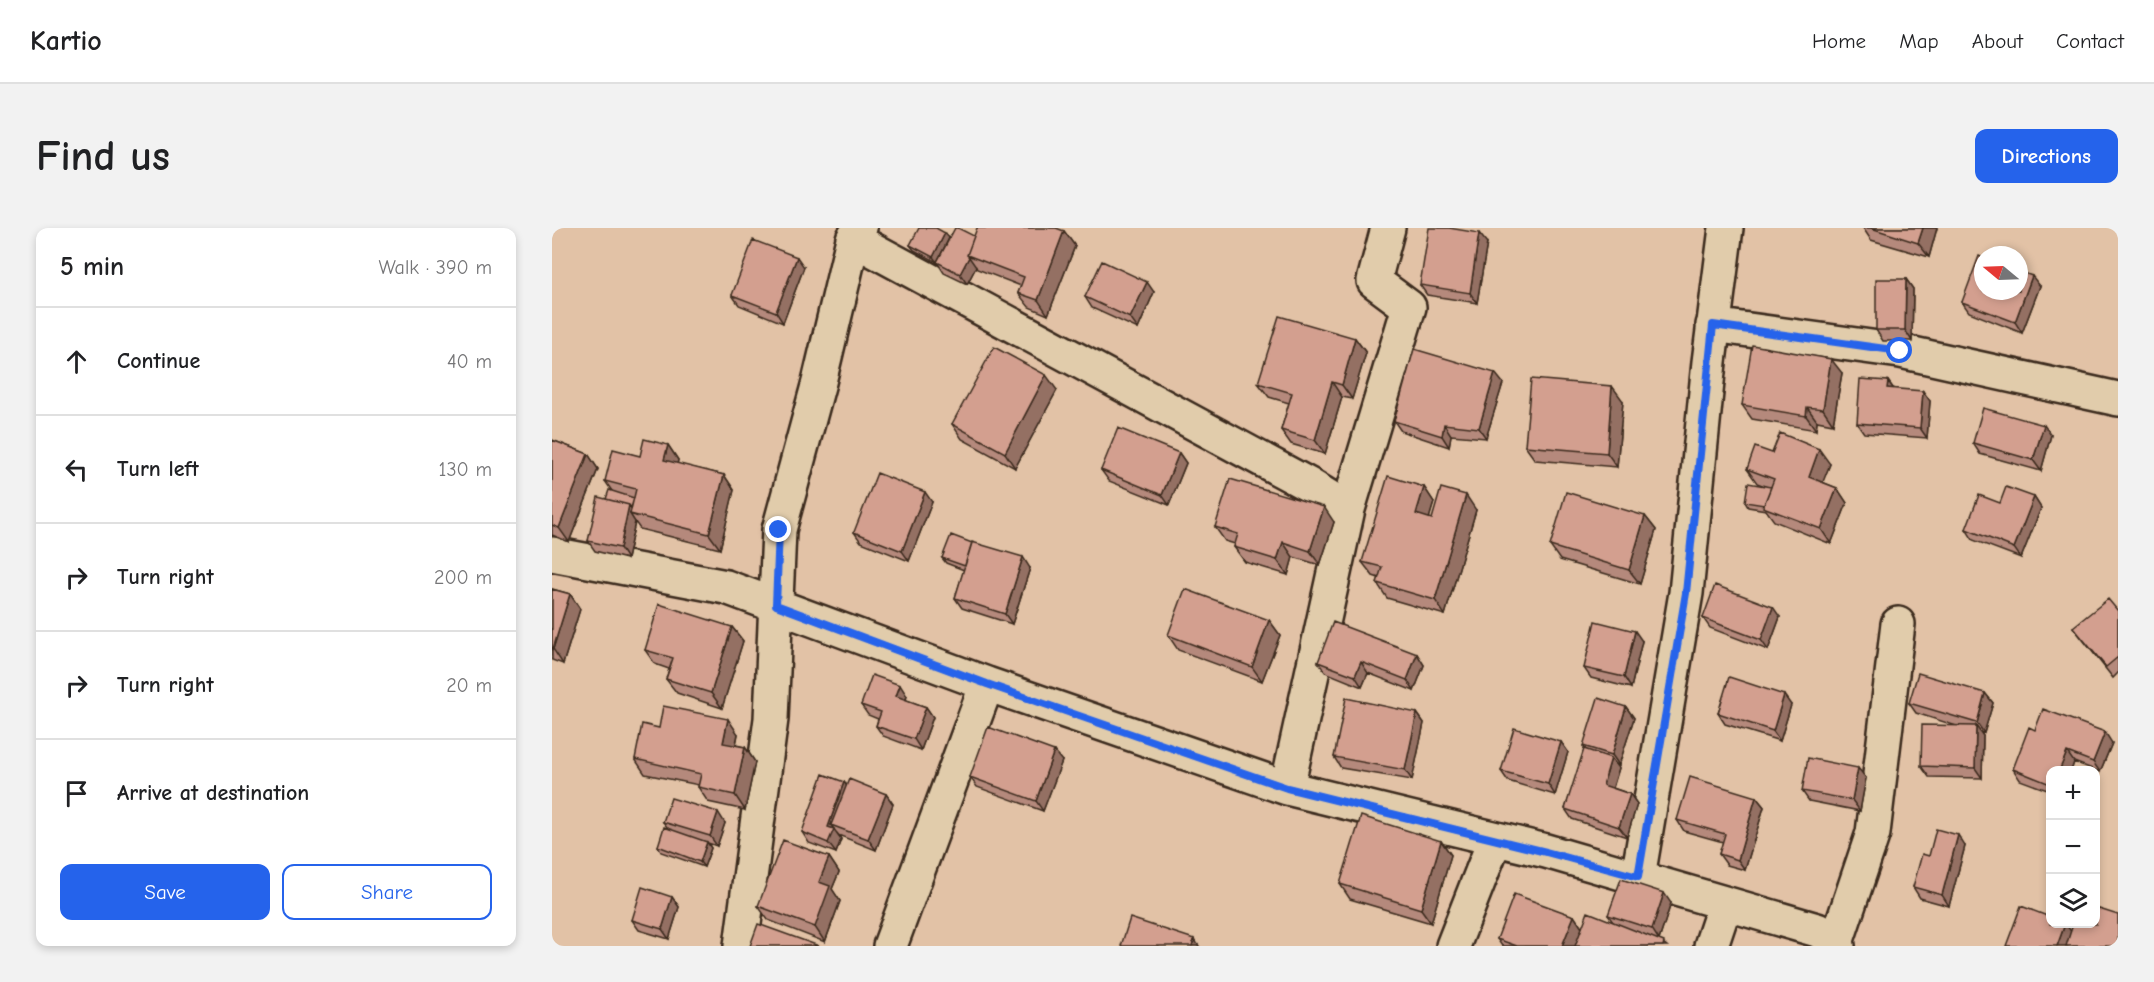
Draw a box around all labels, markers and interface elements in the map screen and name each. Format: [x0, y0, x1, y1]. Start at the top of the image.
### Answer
text: Kartio [30, 25, 102, 57]
text: Home [1812, 29, 1866, 53]
text: Map [1899, 29, 1939, 53]
text: About [1972, 29, 2023, 53]
text: Contact [2056, 29, 2124, 53]
button: Directions [1975, 129, 2118, 183]
text: Find us [36, 132, 170, 181]
north arrow [1974, 246, 2028, 300]
text: 5 min [60, 252, 124, 282]
text: Walk · 390 m [379, 256, 492, 279]
route start [1886, 337, 1912, 363]
icon: ahead [60, 345, 93, 378]
text: Continue [117, 348, 200, 374]
text: 40 m [447, 350, 492, 373]
icon: left [60, 453, 93, 486]
text: Turn left [117, 456, 199, 482]
text: 130 m [439, 458, 492, 481]
route end [765, 516, 791, 542]
icon: right [60, 561, 93, 594]
text: Turn right [117, 564, 214, 590]
text: 200 m [434, 566, 492, 589]
icon: right [60, 669, 93, 702]
text: Turn right [117, 672, 214, 698]
text: 20 m [446, 674, 492, 697]
map controls [2046, 766, 2100, 928]
button: + [2046, 766, 2100, 820]
icon: arrive [60, 777, 93, 810]
text: Arrive at destination [117, 780, 309, 806]
button: − [2046, 820, 2100, 874]
button: Save [60, 864, 270, 920]
button: Share [282, 864, 492, 920]
button: layers [2046, 874, 2100, 928]

